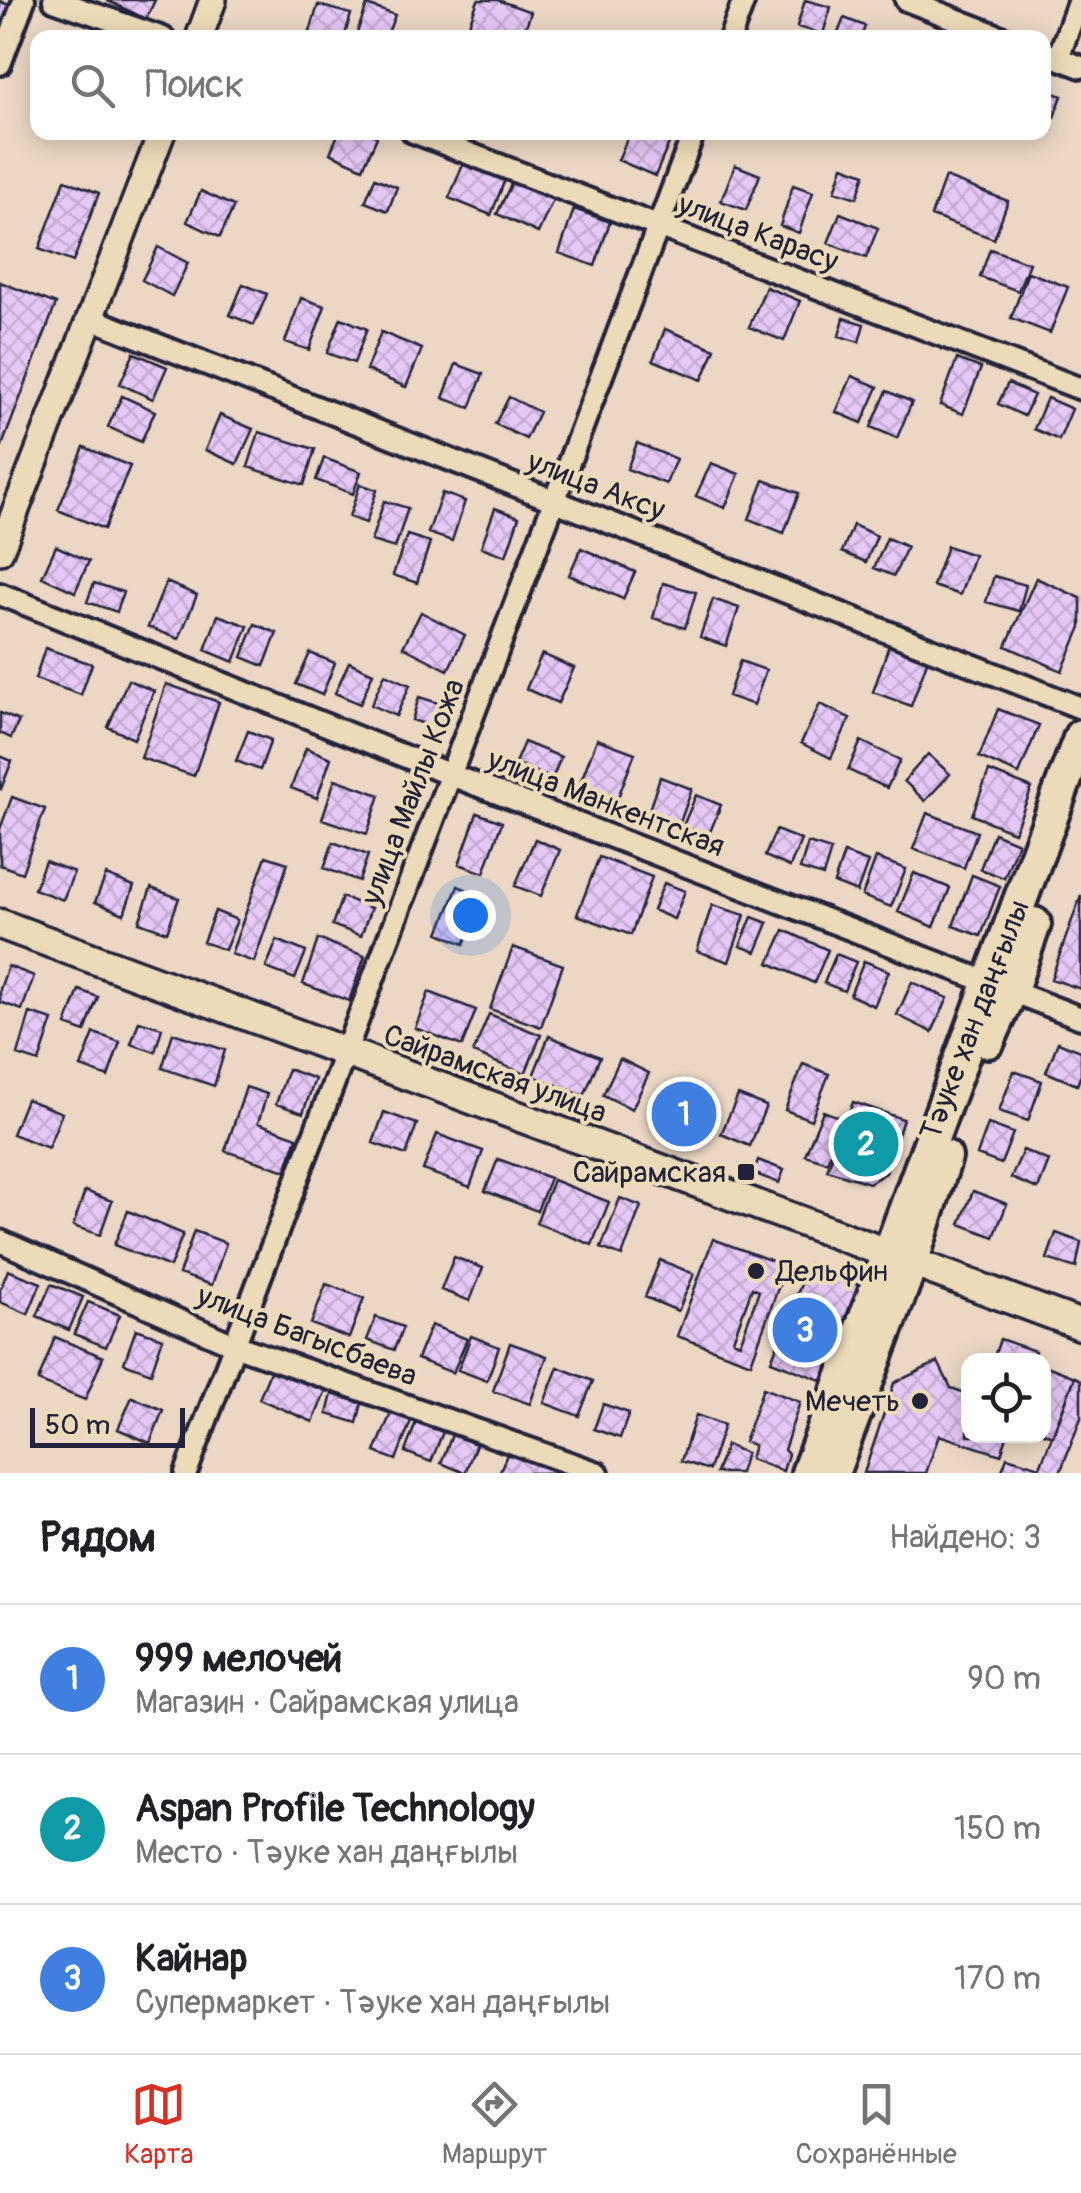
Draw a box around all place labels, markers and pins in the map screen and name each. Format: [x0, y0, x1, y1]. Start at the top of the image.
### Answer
pin: 1 [652, 1076, 716, 1152]
pin: 2 [834, 1106, 898, 1182]
place label: Сайрамская [572, 1154, 726, 1191]
marker: Сайрамская [735, 1161, 757, 1183]
place label: Дельфин [775, 1253, 888, 1290]
marker: Дельфин [745, 1260, 767, 1282]
pin: 3 [772, 1292, 838, 1368]
place label: Мечеть [805, 1383, 900, 1420]
marker: Мечеть [909, 1390, 931, 1412]

